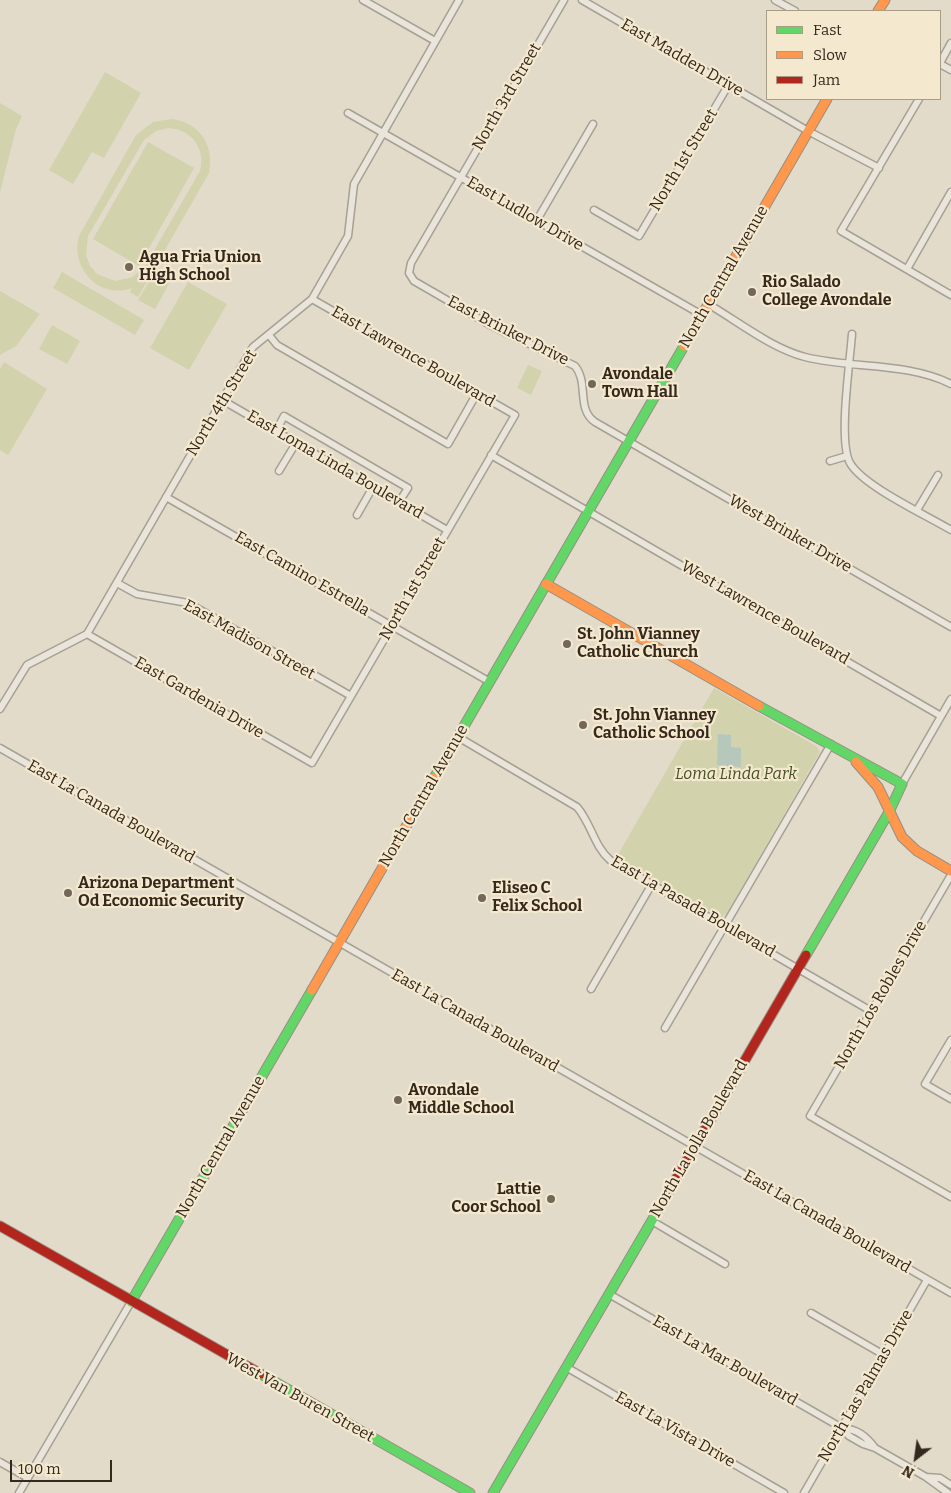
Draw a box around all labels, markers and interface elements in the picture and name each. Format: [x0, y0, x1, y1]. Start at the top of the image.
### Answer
legend [766, 10, 941, 100]
street label: East Madden Drive [617, 15, 747, 101]
text: Fast [813, 21, 842, 39]
street label: North 3rd Street [468, 40, 546, 154]
text: Slow [813, 46, 847, 64]
text: Jam [813, 71, 840, 89]
street label: North 1st Street [646, 105, 722, 215]
street label: East Ludlow Drive [463, 173, 587, 255]
street label: North Central Avenue [675, 202, 773, 352]
place label: Agua Fria Union High School [139, 248, 261, 286]
marker: Agua Fria Union High School [123, 261, 135, 273]
place label: Rio Salado College Avondale [762, 273, 891, 311]
marker: Rio Salado College Avondale [746, 286, 758, 298]
street label: East Brinker Drive [444, 292, 572, 370]
street label: East Lawrence Boulevard [328, 302, 498, 412]
street label: North 4th Street [183, 346, 261, 460]
place label: Avondale Town Hall [602, 365, 678, 403]
marker: Avondale Town Hall [586, 378, 598, 390]
street label: East Loma Linda Boulevard [244, 407, 426, 523]
street label: West Brinker Drive [725, 491, 855, 577]
street label: East Camino Estrella [231, 528, 373, 620]
street label: North 1st Street [376, 534, 450, 644]
street label: West Lawrence Boulevard [677, 557, 853, 669]
street label: East Madison Street [180, 596, 318, 684]
place label: St. John Vianney Catholic Church [577, 625, 700, 663]
marker: St. John Vianney Catholic Church [561, 638, 573, 650]
street label: East Gardenia Drive [131, 653, 267, 743]
place label: St. John Vianney Catholic School [593, 706, 716, 744]
marker: St. John Vianney Catholic School [577, 719, 589, 731]
street label: North Central Avenue [375, 721, 473, 871]
street label: East La Canada Boulevard [24, 756, 198, 868]
park label: Loma Linda Park [675, 765, 797, 785]
street label: East La Pasada Boulevard [607, 852, 779, 962]
place label: Arizona Department Od Economic Security [78, 874, 244, 912]
place label: Eliseo C Felix School [492, 879, 582, 917]
marker: Arizona Department Od Economic Security [62, 887, 74, 899]
marker: Eliseo C Felix School [476, 892, 488, 904]
street label: North Los Robles Drive [831, 917, 931, 1073]
street label: East La Canada Boulevard [388, 965, 562, 1077]
street label: North La Jolla Boulevard [646, 1057, 752, 1221]
street label: North Central Avenue [172, 1072, 270, 1222]
place label: Avondale Middle School [408, 1081, 514, 1119]
marker: Avondale Middle School [392, 1094, 404, 1106]
street label: East La Canada Boulevard [740, 1166, 914, 1278]
place label: Lattie Coor School [451, 1180, 541, 1218]
marker: Lattie Coor School [545, 1193, 557, 1205]
street label: North Las Palmas Drive [815, 1307, 917, 1465]
street label: East La Mar Boulevard [649, 1312, 801, 1410]
street label: West Van Buren Street [223, 1349, 377, 1447]
street label: East La Vista Drive [612, 1388, 738, 1472]
north arrow [891, 1433, 941, 1483]
scale bar [12, 1450, 115, 1482]
text: 100 m [18, 1460, 61, 1478]
text: N [899, 1461, 917, 1481]

